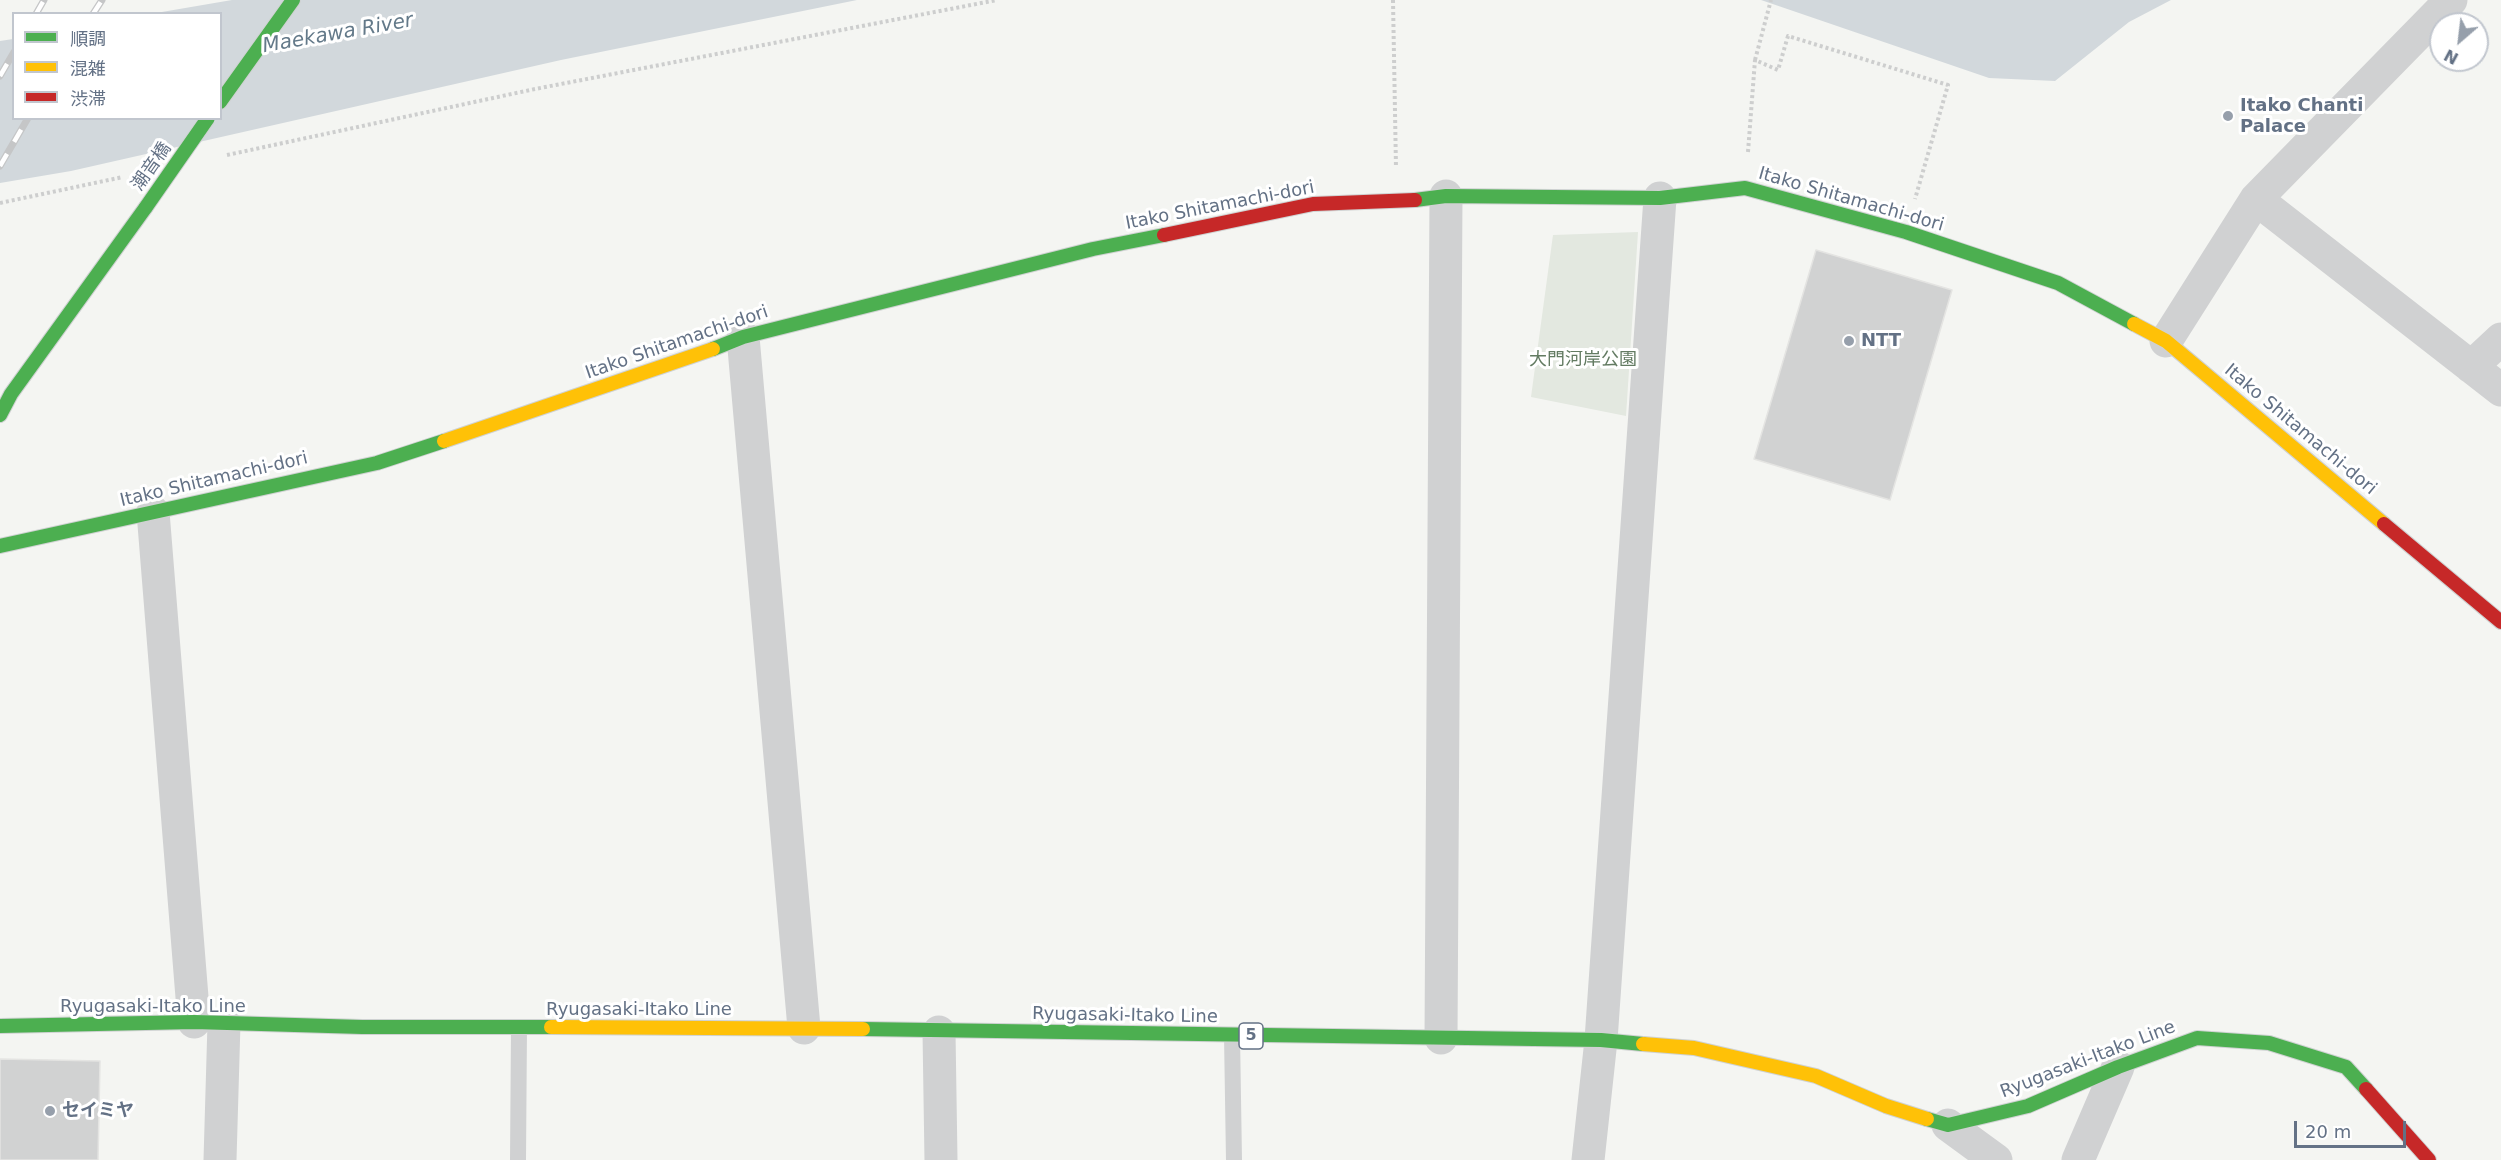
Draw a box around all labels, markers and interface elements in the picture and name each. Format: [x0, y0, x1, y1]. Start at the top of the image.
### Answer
water label: Maekawa River [261, 9, 415, 59]
legend [12, 12, 222, 120]
north arrow [2429, 12, 2489, 72]
text: 順調 [70, 28, 106, 49]
text: N [2441, 45, 2462, 68]
text: 混雑 [70, 58, 106, 79]
text: 渋滞 [70, 88, 106, 109]
place label: Itako Chanti Palace [2240, 95, 2363, 138]
marker: Itako Chanti Palace [2221, 109, 2235, 123]
street label: 潮音橋 [128, 139, 176, 195]
street label: Itako Shitamachi-dori [1756, 163, 1946, 237]
street label: Itako Shitamachi-dori [1124, 177, 1316, 235]
street label: Itako Shitamachi-dori [583, 302, 771, 384]
place label: NTT [1861, 330, 1901, 352]
marker: NTT [1842, 334, 1856, 348]
park label: 大門河岸公園 [1529, 349, 1637, 371]
street label: Itako Shitamachi-dori [2220, 360, 2380, 500]
street label: Itako Shitamachi-dori [118, 448, 310, 512]
street label: Ryugasaki-Itako Line [60, 996, 246, 1018]
street label: Ryugasaki-Itako Line [546, 999, 732, 1021]
street label: Ryugasaki-Itako Line [1032, 1004, 1218, 1028]
street label: Ryugasaki-Itako Line [1997, 1017, 2179, 1103]
road number: 5 [1239, 1023, 1263, 1049]
place label: セイミヤ [62, 1100, 134, 1122]
marker: セイミヤ [43, 1104, 57, 1118]
scale bar [2297, 1109, 2410, 1147]
text: 20 m [2305, 1121, 2351, 1142]

